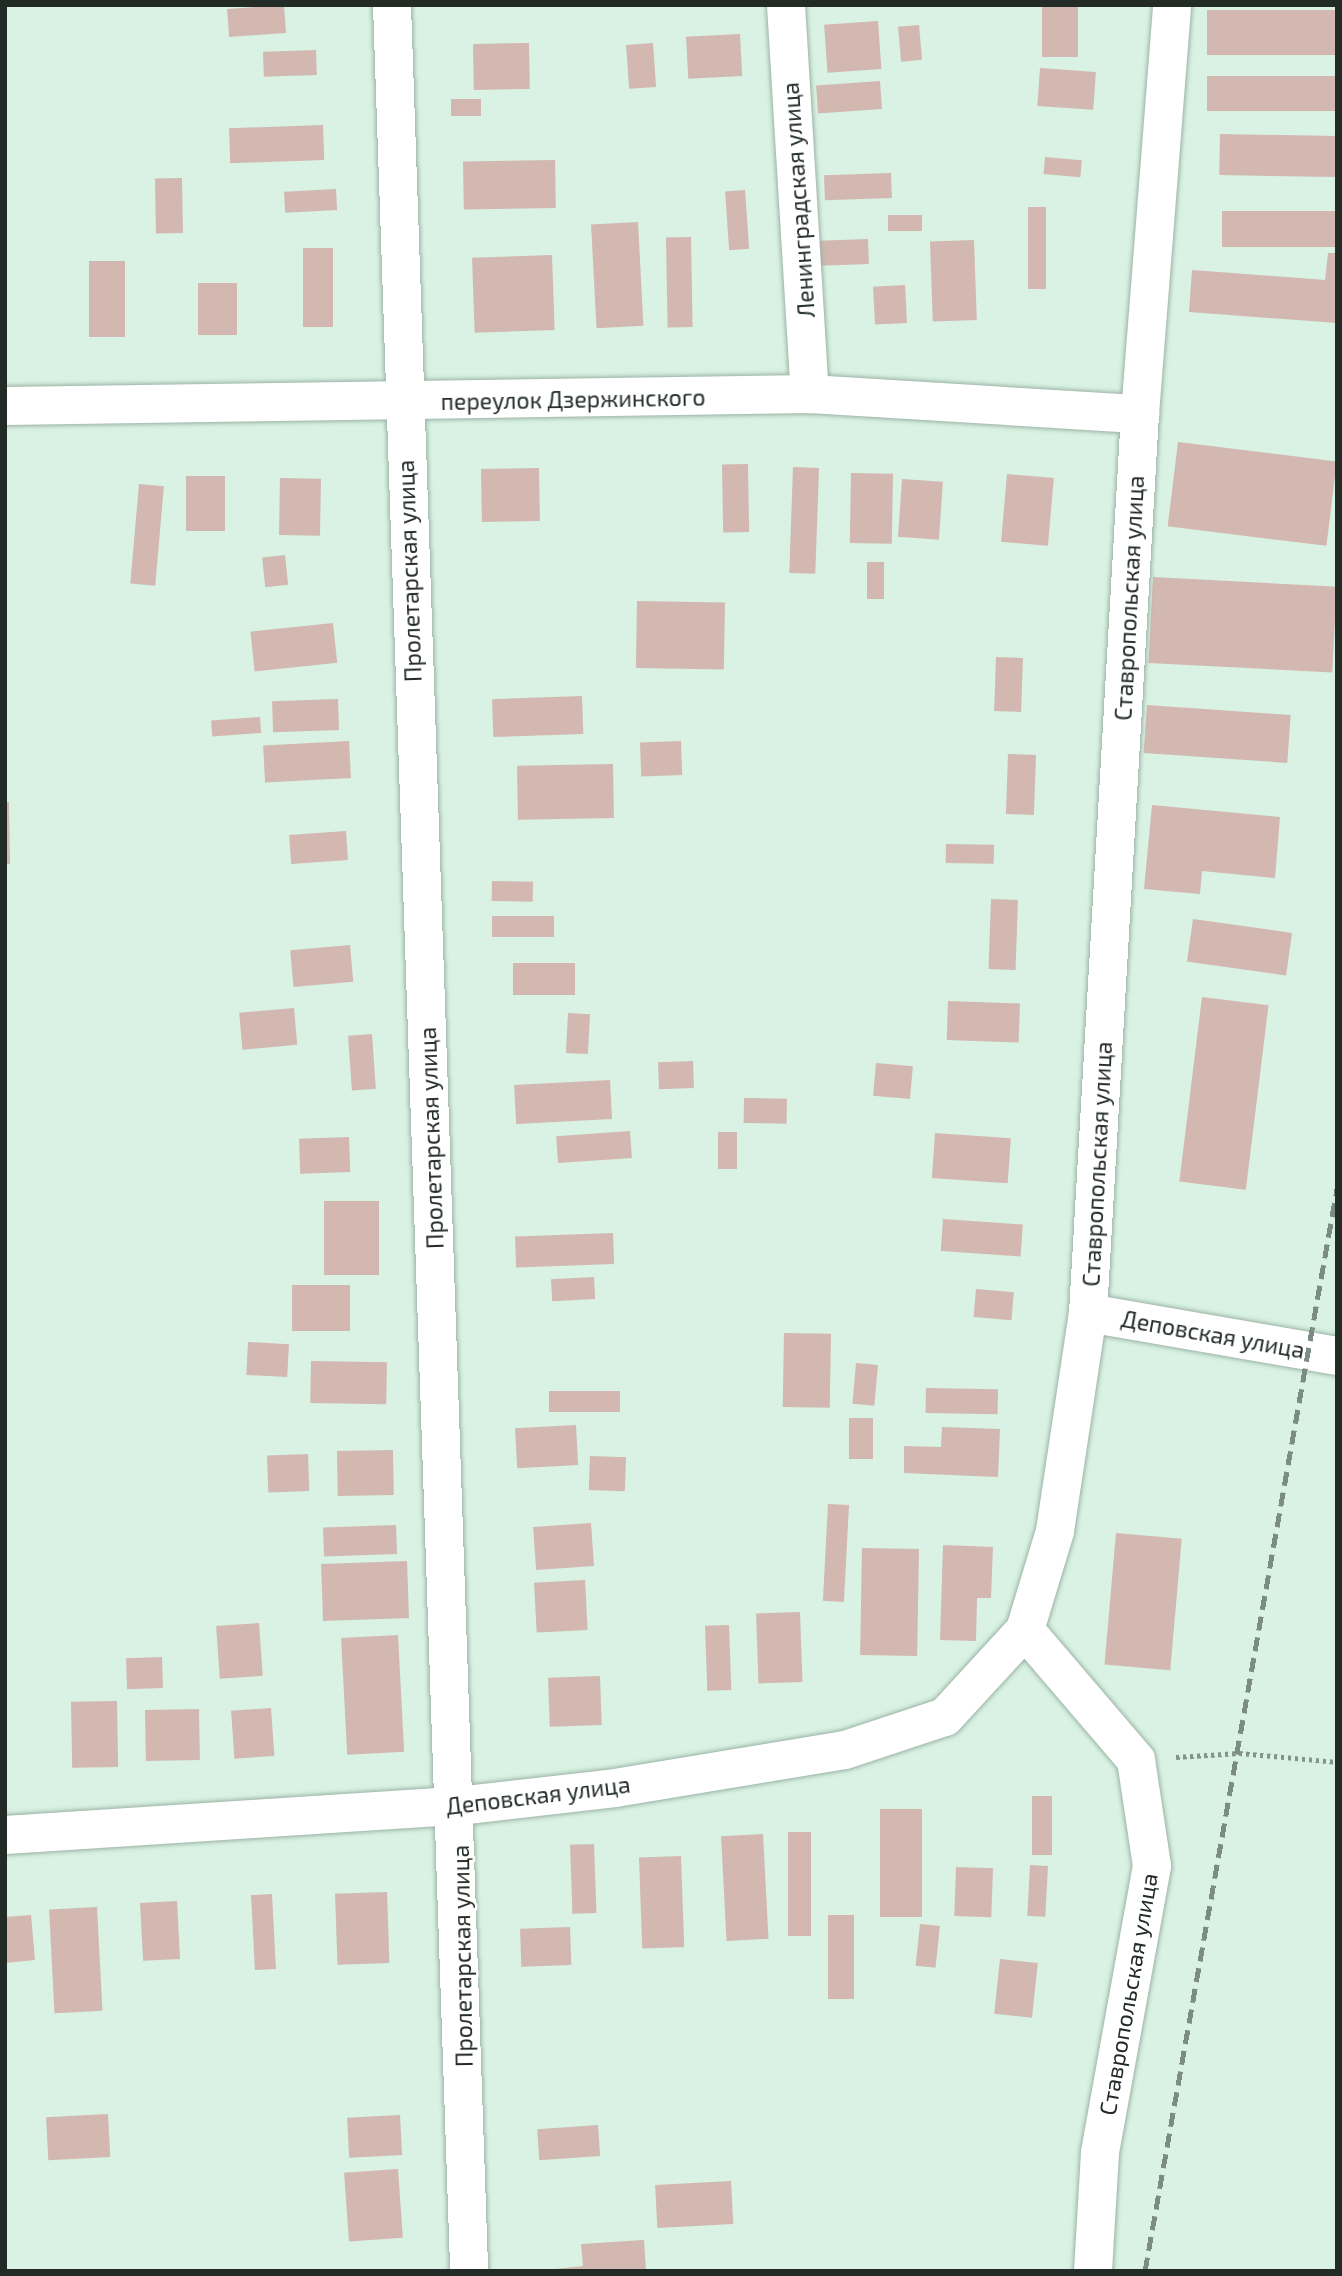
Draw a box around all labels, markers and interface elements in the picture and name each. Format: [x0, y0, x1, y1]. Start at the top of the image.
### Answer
street label: Ленинградская улица [776, 81, 820, 319]
street label: переулок Дзержинского [440, 383, 706, 415]
street label: Пролетарская улица [391, 459, 427, 683]
street label: Ставропольская улица [1109, 475, 1149, 721]
street label: Пролетарская улица [413, 1026, 449, 1250]
street label: Ставропольская улица [1077, 1041, 1117, 1287]
street label: Деповская улица [1119, 1304, 1307, 1364]
street label: Деповская улица [444, 1770, 632, 1820]
street label: Пролетарская улица [446, 1845, 478, 2067]
street label: Ставропольская улица [1093, 1871, 1163, 2117]

